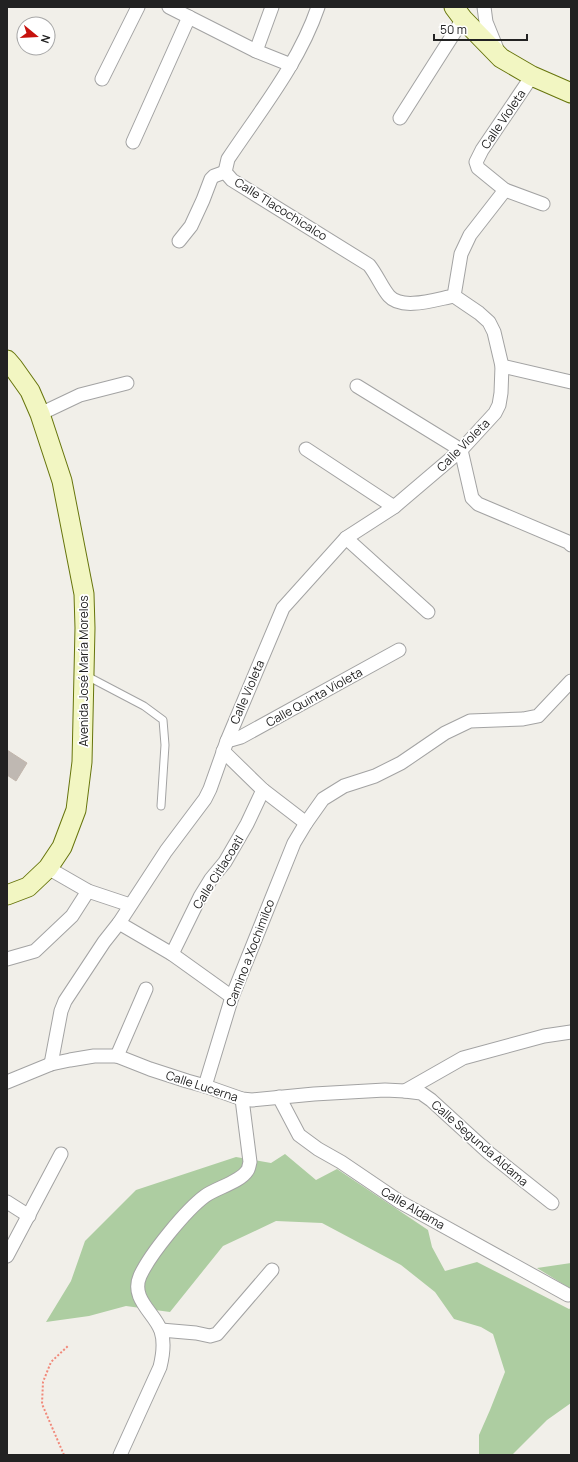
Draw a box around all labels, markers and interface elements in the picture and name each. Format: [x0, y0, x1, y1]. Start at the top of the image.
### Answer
north arrow [16, 16, 56, 56]
scale bar [434, 16, 527, 42]
text: 50 m [440, 21, 467, 38]
text: N [38, 33, 54, 45]
street label: Calle Violeta [477, 86, 529, 152]
street label: Calle Tlacochicalco [231, 174, 331, 244]
street label: Calle Violeta [433, 415, 493, 475]
street label: Avenida José María Morelos [75, 595, 92, 747]
street label: Calle Violeta [226, 657, 268, 727]
street label: Calle Quinta Violeta [263, 663, 365, 731]
street label: Calle Citlacoatl [189, 832, 247, 912]
street label: Camino a Xochimilco [222, 897, 278, 1009]
street label: Calle Lucerna [164, 1066, 240, 1106]
street label: Calle Segunda Aldama [428, 1096, 532, 1190]
street label: Calle Aldama [378, 1183, 448, 1233]

